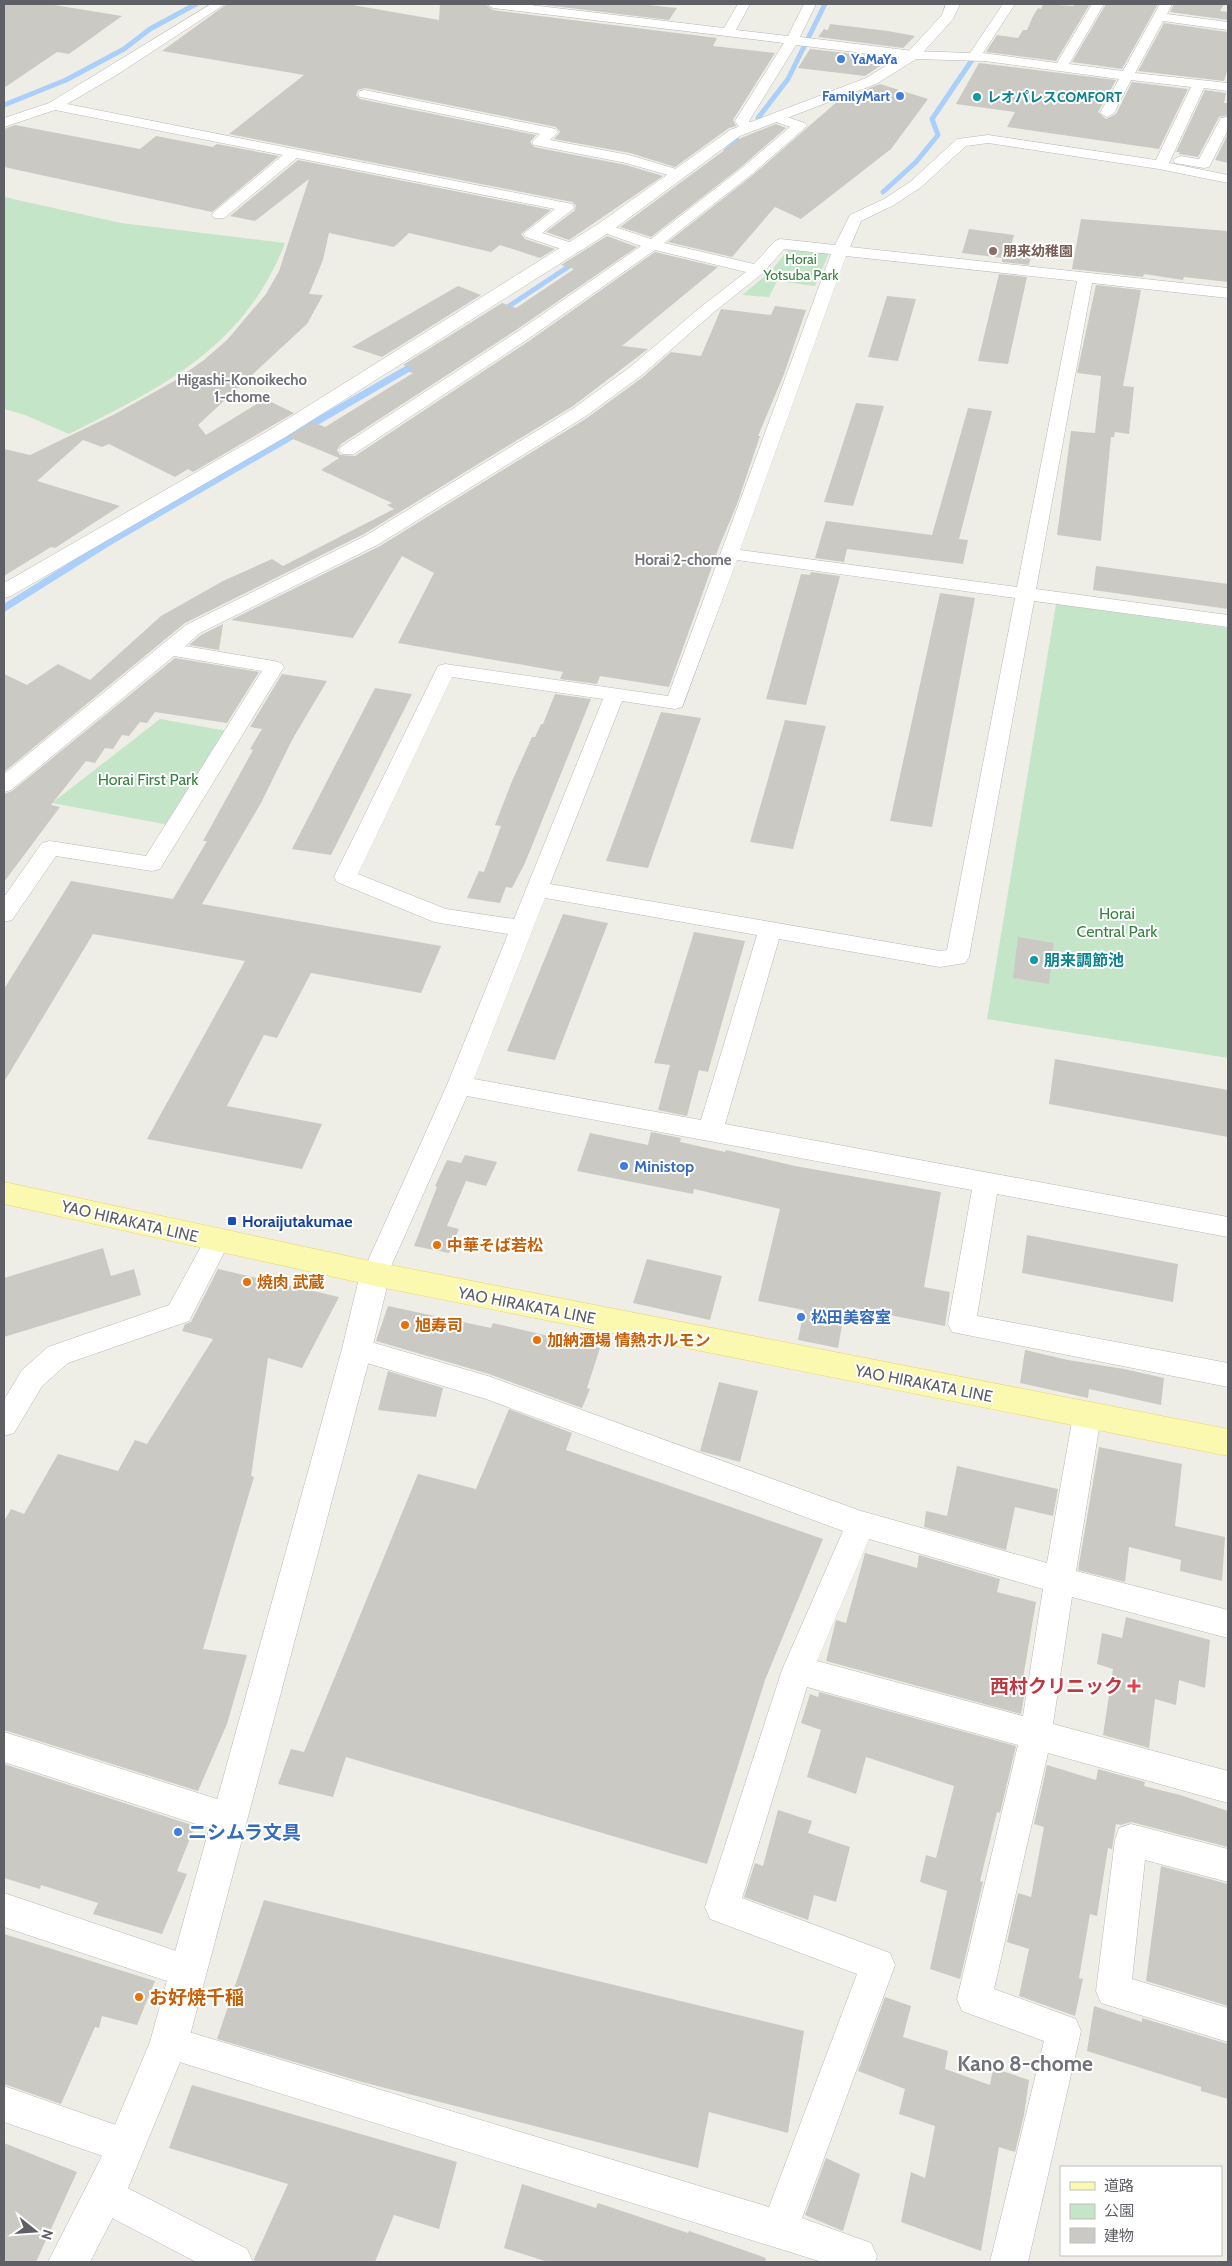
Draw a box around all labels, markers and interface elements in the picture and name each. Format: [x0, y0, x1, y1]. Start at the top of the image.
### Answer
place label: YaMaYa [850, 50, 897, 68]
marker: YaMaYa [835, 53, 847, 65]
place label: FamilyMart [822, 87, 890, 105]
place label: レオパレスCOMFORT [987, 88, 1122, 106]
marker: FamilyMart [894, 90, 906, 102]
marker: レオパレスCOMFORT [971, 91, 983, 103]
place label: 朋来幼稚園 [1003, 242, 1073, 260]
marker: 朋来幼稚園 [987, 245, 999, 257]
park label: Horai Yotsuba Park [762, 250, 839, 284]
district label: Higashi-Konoikecho 1-chome [177, 371, 307, 406]
district label: Horai 2-chome [634, 551, 732, 569]
park label: Horai First Park [98, 770, 199, 789]
park label: Horai Central Park [1077, 904, 1158, 941]
place label: 朋来調節池 [1044, 951, 1124, 970]
marker: 朋来調節池 [1028, 954, 1040, 966]
place label: Ministop [634, 1157, 694, 1176]
marker: Ministop [618, 1160, 630, 1172]
street label: YAO HIRAKATA LINE [59, 1196, 200, 1247]
place label: Horaijutakumae [242, 1212, 352, 1231]
marker: Horaijutakumae [226, 1215, 238, 1227]
place label: 中華そば若松 [447, 1236, 543, 1255]
marker: 中華そば若松 [431, 1239, 443, 1251]
place label: 焼肉 武蔵 [257, 1273, 325, 1292]
marker: 焼肉 武蔵 [241, 1276, 253, 1288]
street label: YAO HIRAKATA LINE [455, 1283, 598, 1328]
place label: 松田美容室 [811, 1308, 891, 1327]
marker: 松田美容室 [795, 1311, 807, 1323]
place label: 旭寿司 [415, 1316, 463, 1335]
marker: 旭寿司 [399, 1319, 411, 1331]
place label: 加納酒場 情熱ホルモン [547, 1331, 711, 1350]
marker: 加納酒場 情熱ホルモン [531, 1334, 543, 1346]
street label: YAO HIRAKATA LINE [852, 1361, 995, 1406]
place label: 西村クリニック [990, 1675, 1123, 1698]
marker: 西村クリニック [1127, 1679, 1141, 1693]
place label: ニシムラ文具 [188, 1821, 301, 1844]
marker: ニシムラ文具 [172, 1826, 184, 1838]
place label: お好焼千稲 [149, 1986, 244, 2009]
marker: お好焼千稲 [133, 1991, 145, 2003]
district label: Kano 8-chome [957, 2051, 1093, 2076]
legend [1060, 2166, 1222, 2256]
text: 道路 [1104, 2177, 1134, 2195]
text: 公園 [1104, 2202, 1134, 2220]
north arrow [10, 2206, 60, 2256]
text: N [37, 2227, 57, 2242]
text: 建物 [1104, 2227, 1134, 2245]

